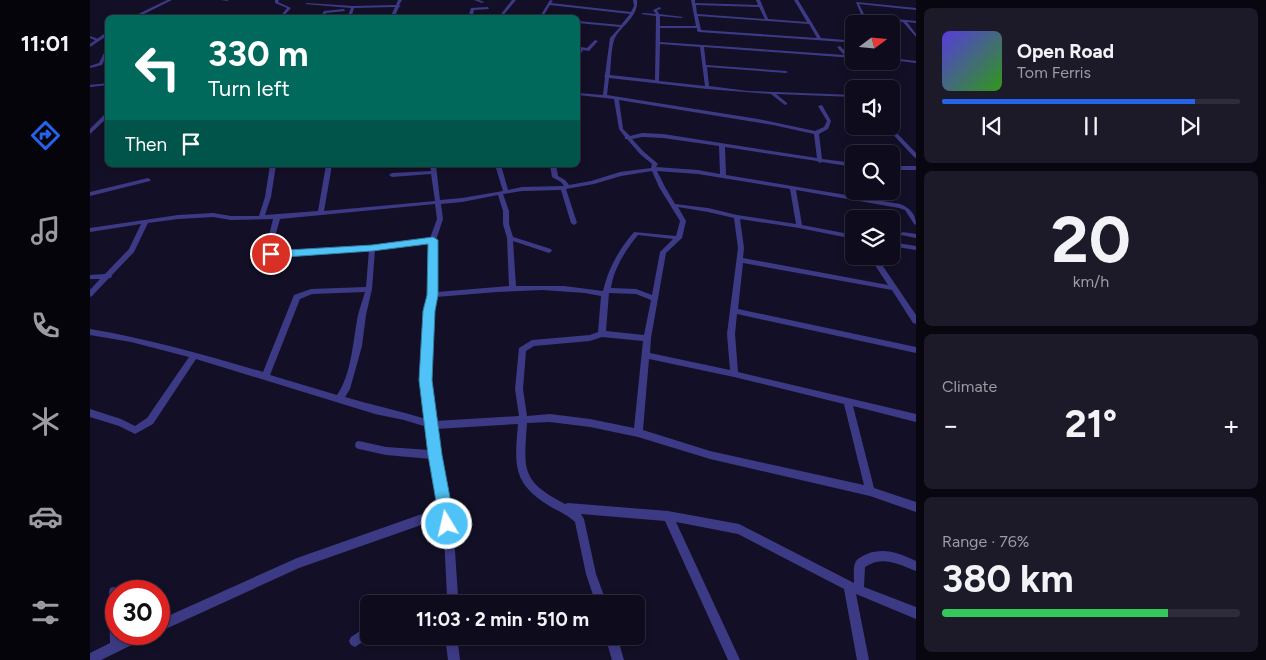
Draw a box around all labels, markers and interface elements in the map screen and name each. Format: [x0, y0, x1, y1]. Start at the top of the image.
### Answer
north arrow [845, 15, 900, 70]
map controls [845, 15, 900, 265]
text: 11:01 [21, 30, 69, 57]
text: 330 m [208, 33, 308, 75]
icon: left [125, 35, 190, 100]
text: Open Road [1017, 40, 1114, 63]
text: Tom Ferris [1017, 63, 1091, 82]
text: Turn left [208, 75, 290, 102]
button: sound [845, 80, 900, 135]
icon: previous [978, 112, 1006, 140]
icon: pause [1077, 112, 1105, 140]
icon: next [1176, 112, 1204, 140]
icon: directions [28, 118, 63, 153]
icon: arrive [177, 130, 205, 158]
text: Then [125, 133, 167, 156]
button: search [845, 145, 900, 200]
text: 20 [1051, 200, 1131, 278]
button: layers [845, 210, 900, 265]
icon: music [28, 213, 63, 248]
pin [250, 233, 292, 275]
icon: arrive [257, 240, 285, 268]
text: km/h [1073, 272, 1109, 291]
icon: phone [28, 308, 63, 343]
text: Climate [942, 377, 997, 396]
text: 21° [1065, 401, 1117, 447]
icon: climate [28, 404, 63, 439]
text: − [942, 408, 959, 442]
text: + [1223, 408, 1240, 442]
position arrow [420, 497, 472, 549]
icon: car [28, 499, 63, 534]
text: Range · 76% [942, 532, 1029, 551]
text: 380 km [942, 556, 1074, 602]
speed limit sign: 30 [105, 580, 170, 645]
icon: filters [28, 595, 63, 630]
text: 11:03 · 2 min · 510 m [416, 608, 589, 631]

